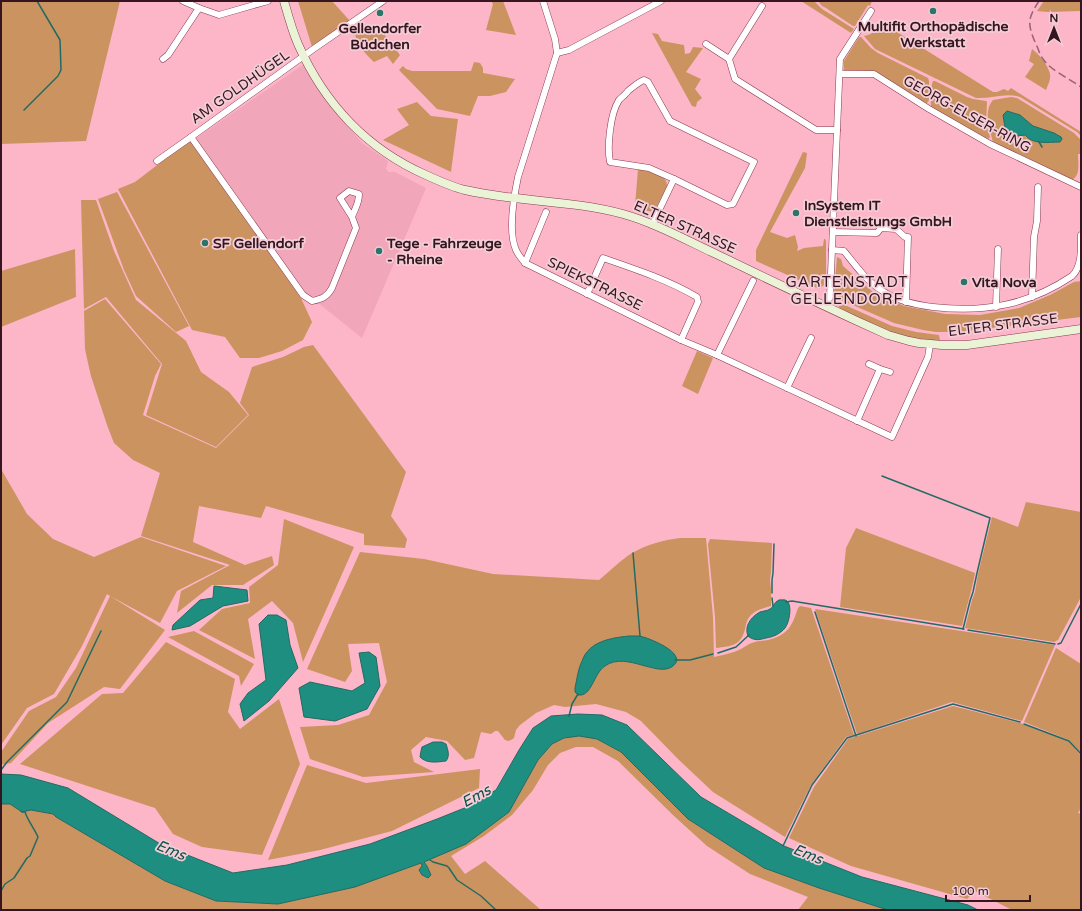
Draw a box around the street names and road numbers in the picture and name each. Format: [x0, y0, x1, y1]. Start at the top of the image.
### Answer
street label: AM GOLDHÜGEL [187, 47, 293, 127]
street label: GEORG-ELSER-RING [900, 72, 1034, 156]
street label: ELTER STRASSE [631, 197, 739, 257]
street label: SPIEKSTRASSE [545, 254, 645, 314]
street label: ELTER STRASSE [947, 310, 1059, 340]

